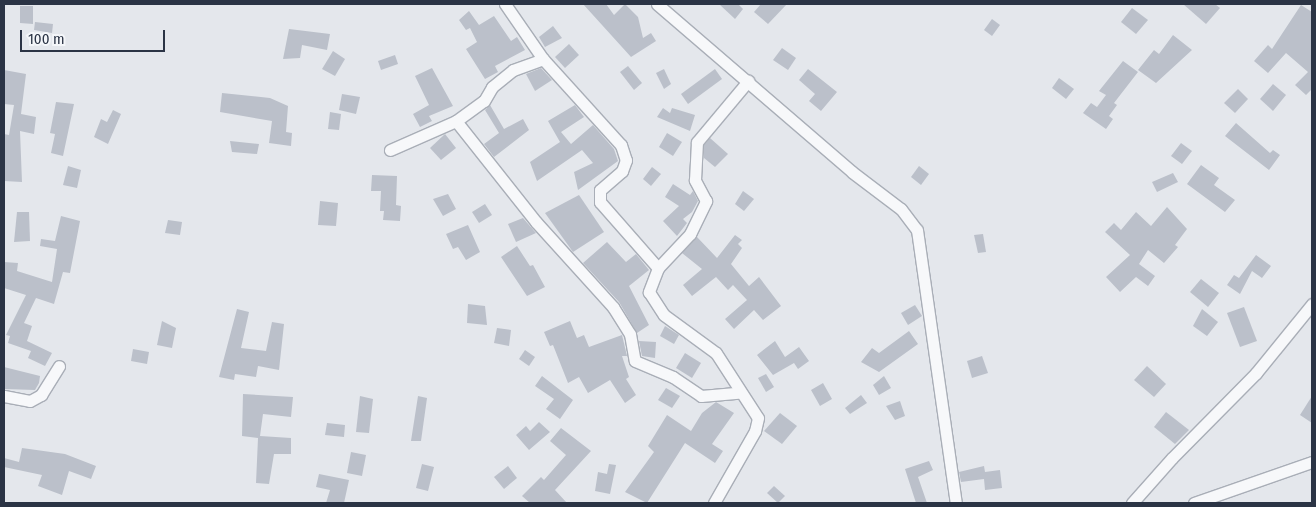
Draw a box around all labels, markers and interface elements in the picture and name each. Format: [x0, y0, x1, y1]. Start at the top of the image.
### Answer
scale bar [22, 20, 168, 52]
text: 100 m [28, 30, 65, 48]

